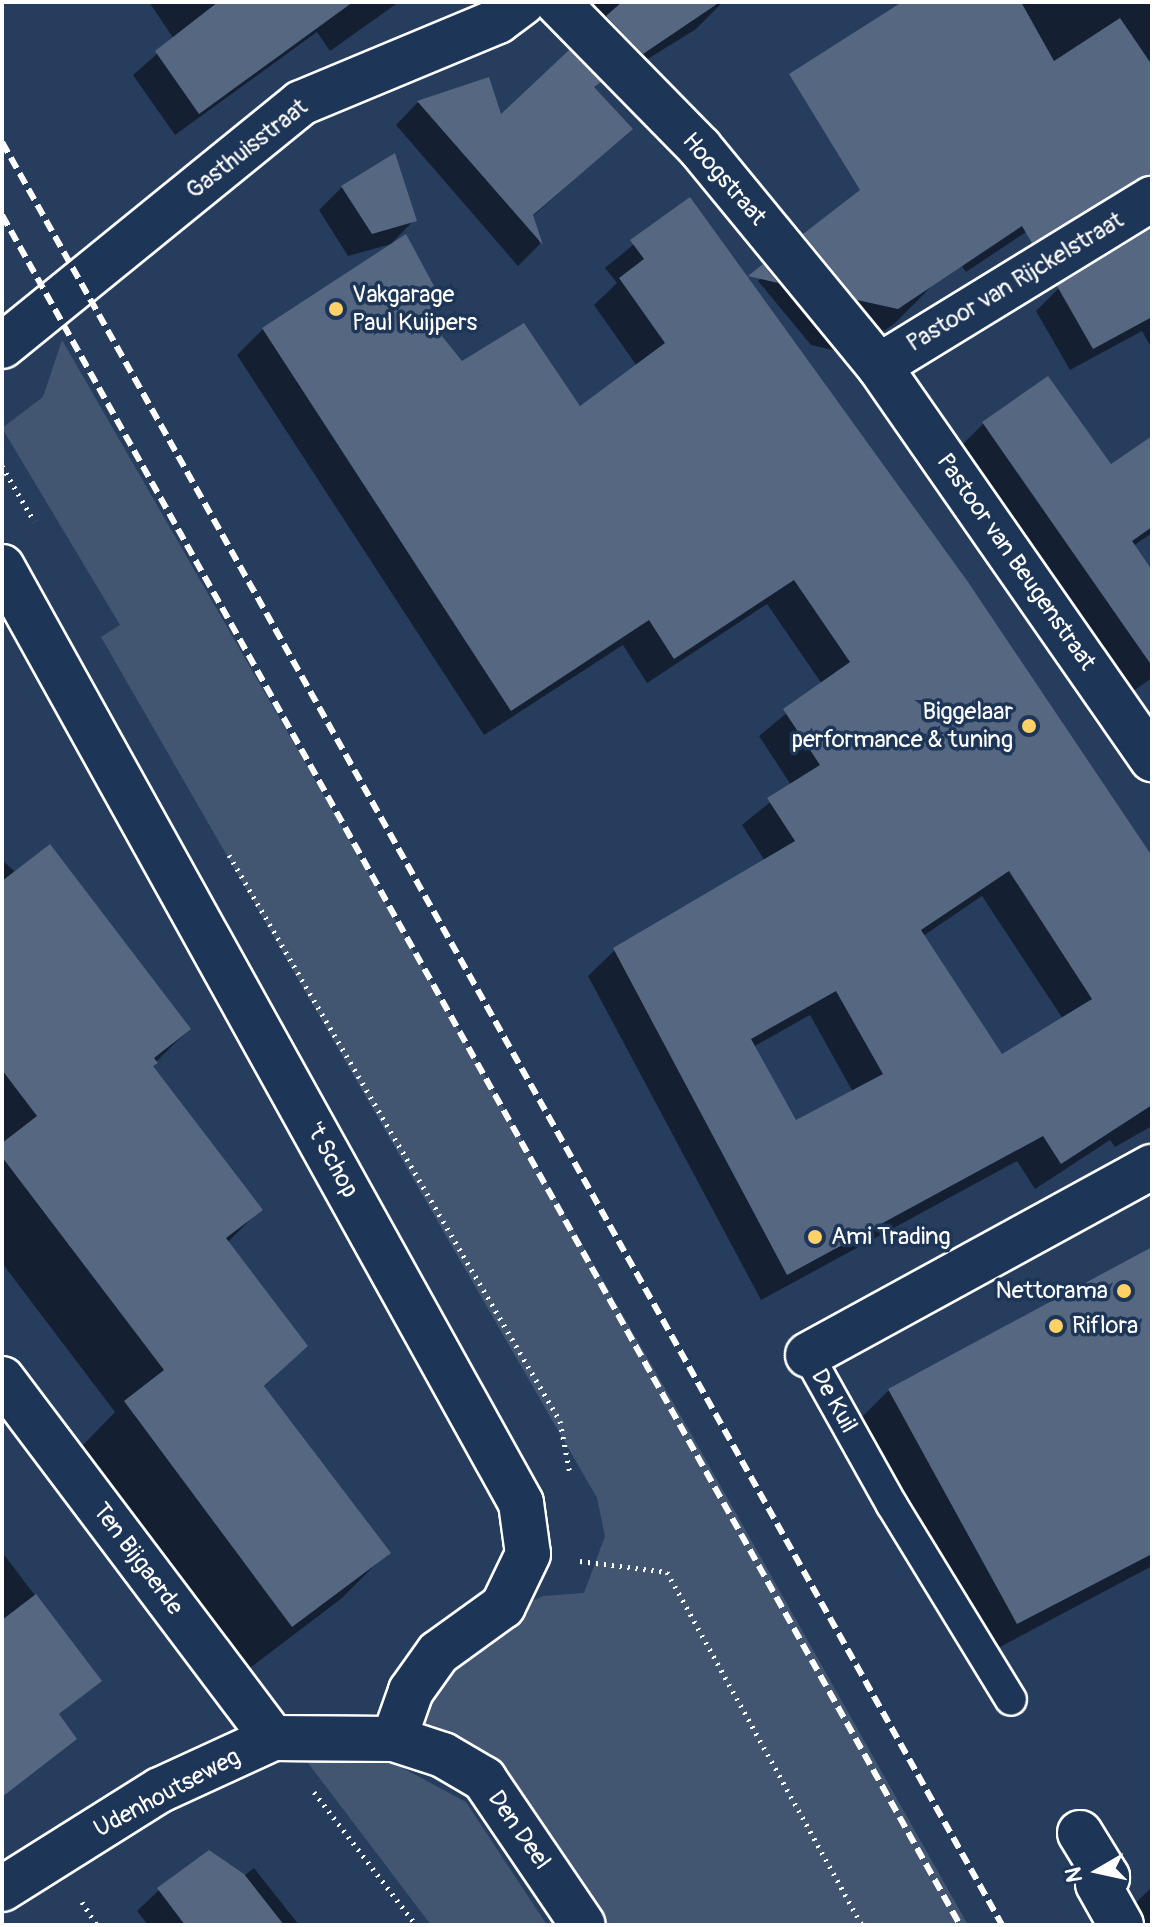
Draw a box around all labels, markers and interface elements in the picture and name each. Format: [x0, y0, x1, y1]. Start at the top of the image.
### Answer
street label: Gasthuisstraat [181, 93, 313, 205]
street label: Hoogstraat [676, 127, 772, 231]
street label: Pastoor van Rijckelstraat [901, 206, 1129, 358]
place label: Vakgarage Paul Kuijpers [352, 281, 477, 337]
marker: Vakgarage Paul Kuijpers [327, 300, 345, 318]
street label: Pastoor van Beugenstraat [930, 448, 1102, 676]
place label: Biggelaar performance & tuning [792, 698, 1013, 754]
marker: Biggelaar performance & tuning [1020, 717, 1038, 735]
street label: 't Schop [300, 1117, 364, 1203]
place label: Ami Trading [831, 1223, 951, 1251]
marker: Ami Trading [806, 1228, 824, 1246]
place label: Nettorama [996, 1277, 1108, 1305]
marker: Nettorama [1115, 1282, 1133, 1300]
place label: Riflora [1072, 1312, 1138, 1340]
marker: Riflora [1047, 1317, 1065, 1335]
street label: De Kuil [805, 1364, 863, 1438]
street label: Ten Bijgaerde [87, 1497, 189, 1621]
street label: Udenhoutseweg [89, 1742, 245, 1844]
street label: Den Deel [482, 1785, 556, 1875]
north arrow [1058, 1831, 1138, 1911]
text: N [1059, 1865, 1089, 1884]

